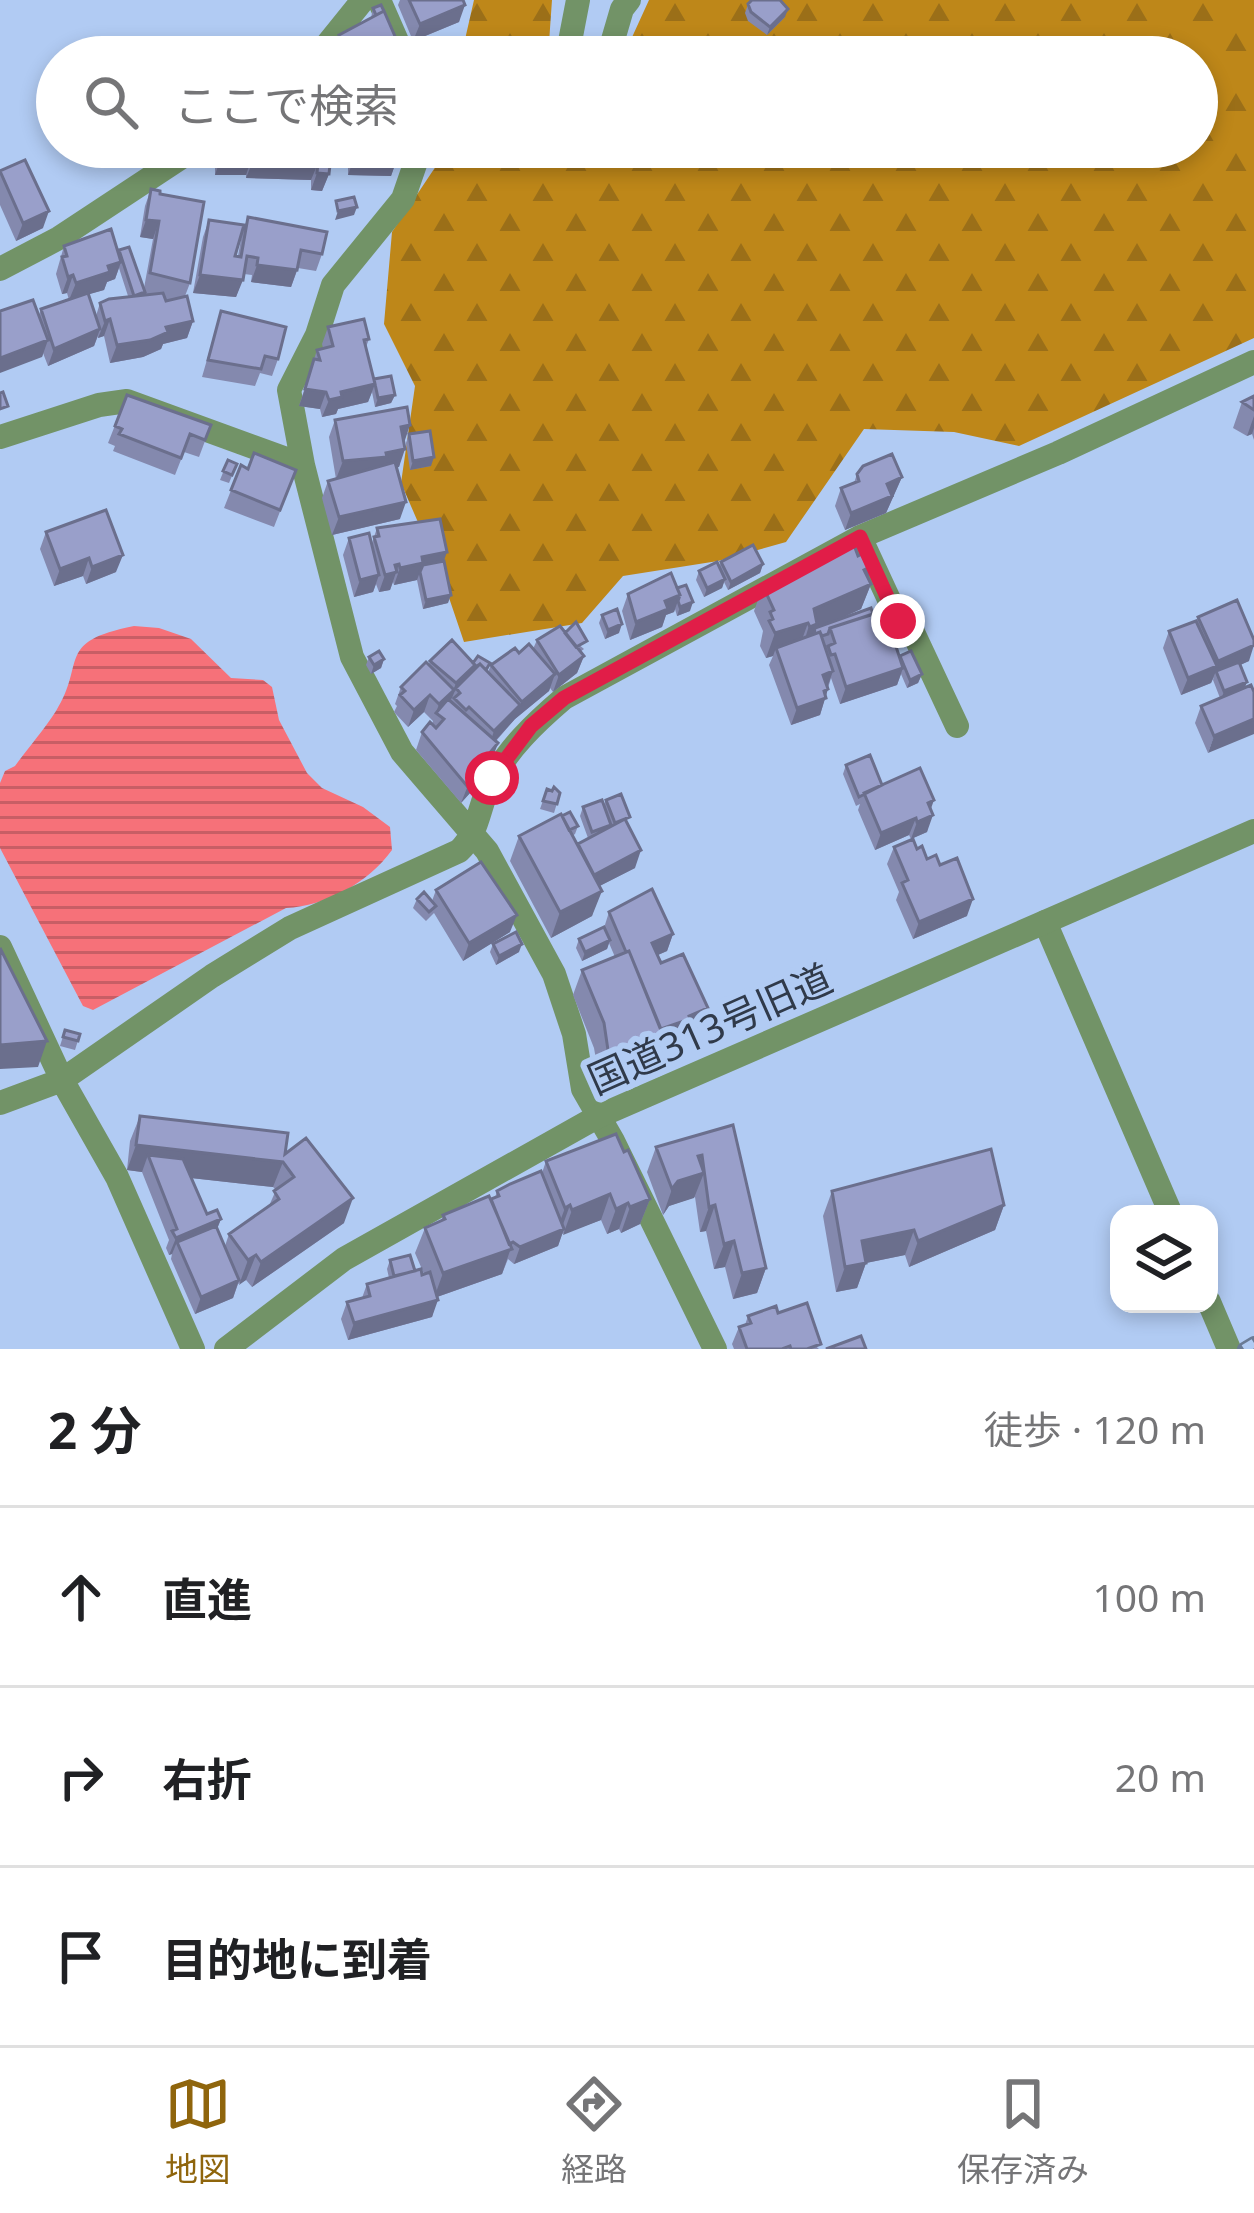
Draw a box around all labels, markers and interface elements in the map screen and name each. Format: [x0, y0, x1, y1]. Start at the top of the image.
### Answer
search box [36, 36, 1218, 168]
icon: search [78, 69, 144, 135]
text: ここで検索 [174, 74, 399, 135]
route end [871, 594, 925, 648]
route start [465, 751, 519, 805]
street label: 国道313号旧道 [579, 950, 840, 1105]
map controls [1110, 1205, 1218, 1313]
button: layers [1110, 1205, 1218, 1313]
text: 2 分 [48, 1394, 141, 1464]
text: 徒歩 · 120 m [984, 1402, 1206, 1455]
icon: ahead [48, 1564, 114, 1630]
text: 直進 [162, 1568, 252, 1629]
text: 100 m [1092, 1570, 1206, 1623]
icon: right [48, 1744, 114, 1810]
text: 右折 [162, 1748, 252, 1809]
text: 20 m [1115, 1750, 1206, 1803]
icon: arrive [48, 1924, 114, 1990]
text: 目的地に到着 [162, 1928, 432, 1989]
tab: 地図 [165, 2071, 231, 2191]
tab: 経路 [561, 2071, 627, 2191]
tab: 保存済み [957, 2071, 1089, 2191]

